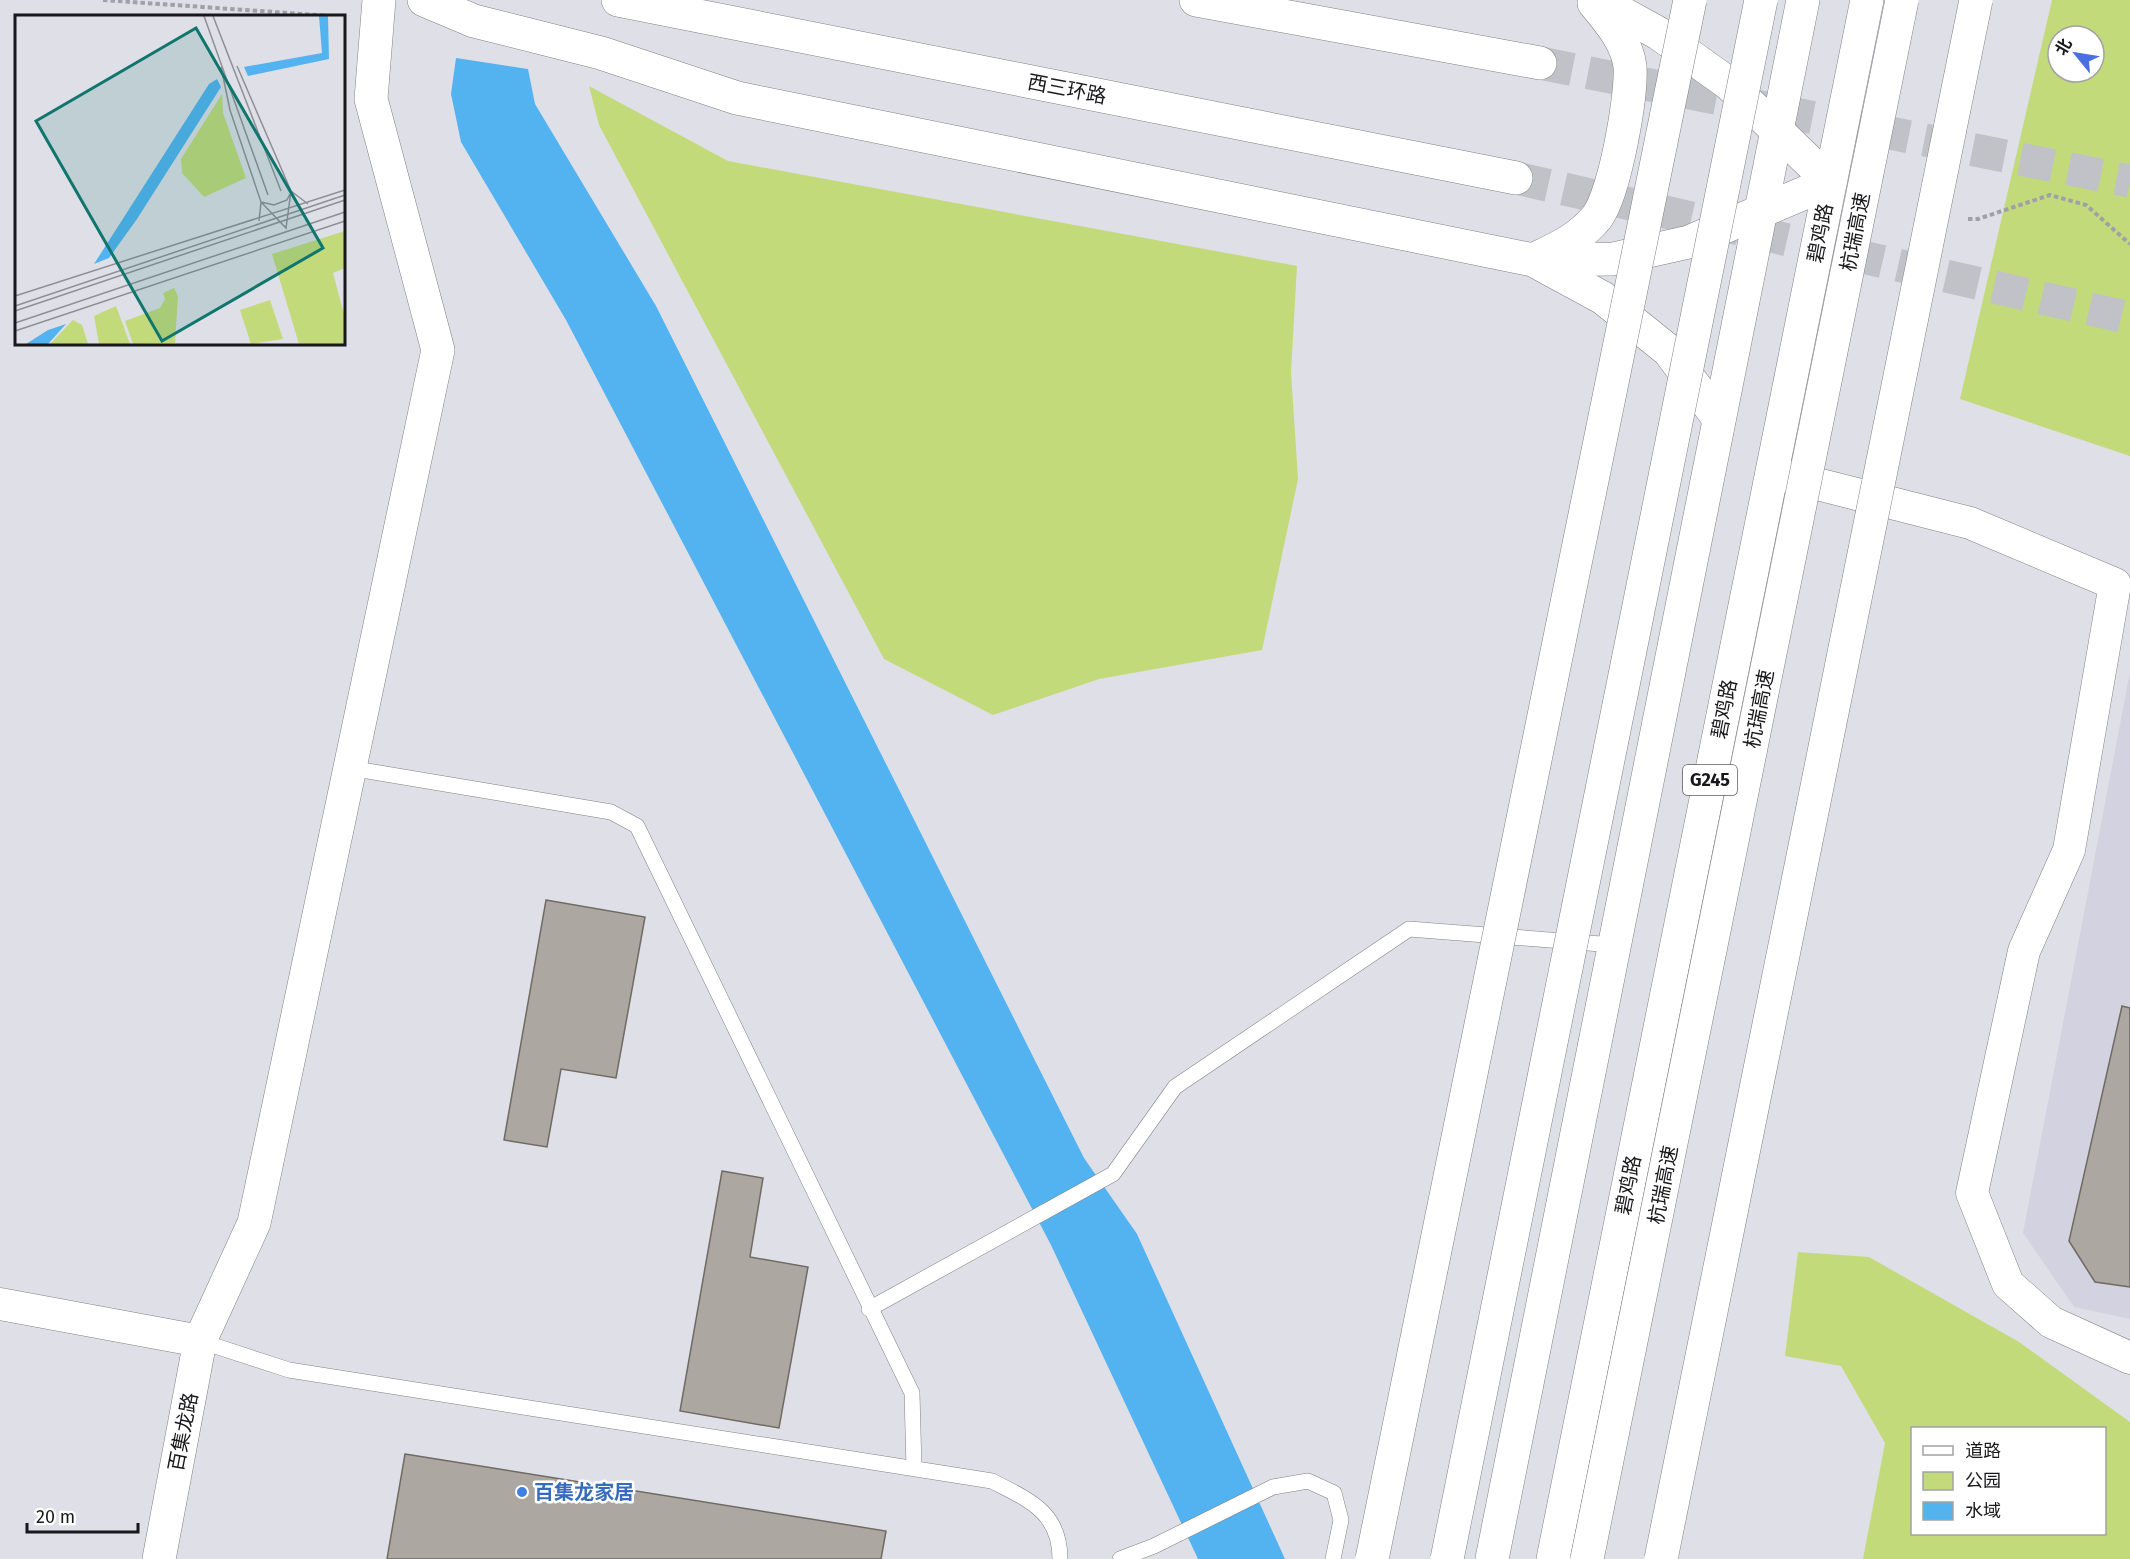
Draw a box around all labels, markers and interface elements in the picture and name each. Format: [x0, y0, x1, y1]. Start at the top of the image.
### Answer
inset map [15, 15, 345, 345]
north arrow [2046, 24, 2106, 84]
text: 北 [2051, 35, 2076, 58]
street label: 西三环路 [1025, 70, 1109, 108]
street label: 杭瑞高速 [1836, 190, 1874, 274]
street label: 碧鸡路 [1802, 201, 1838, 265]
street label: 杭瑞高速 [1740, 667, 1778, 751]
street label: 碧鸡路 [1706, 677, 1742, 741]
road number: G245 [1683, 765, 1737, 795]
street label: 杭瑞高速 [1644, 1143, 1682, 1227]
street label: 碧鸡路 [1610, 1153, 1646, 1217]
street label: 百集龙路 [164, 1390, 202, 1474]
legend [1911, 1427, 2106, 1535]
text: 道路 [1965, 1440, 2001, 1462]
text: 公园 [1965, 1470, 2001, 1492]
place label: 百集龙家居 [534, 1480, 634, 1504]
marker: 百集龙家居 [515, 1485, 529, 1499]
scale bar [27, 1496, 138, 1534]
text: 水域 [1965, 1500, 2001, 1522]
text: 20 m [36, 1506, 75, 1528]

